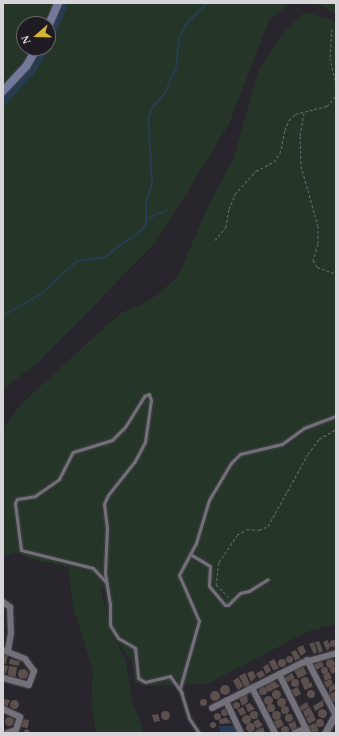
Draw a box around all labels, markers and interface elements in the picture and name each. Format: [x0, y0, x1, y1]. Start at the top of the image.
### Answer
north arrow [16, 16, 56, 56]
text: N [19, 34, 33, 46]

